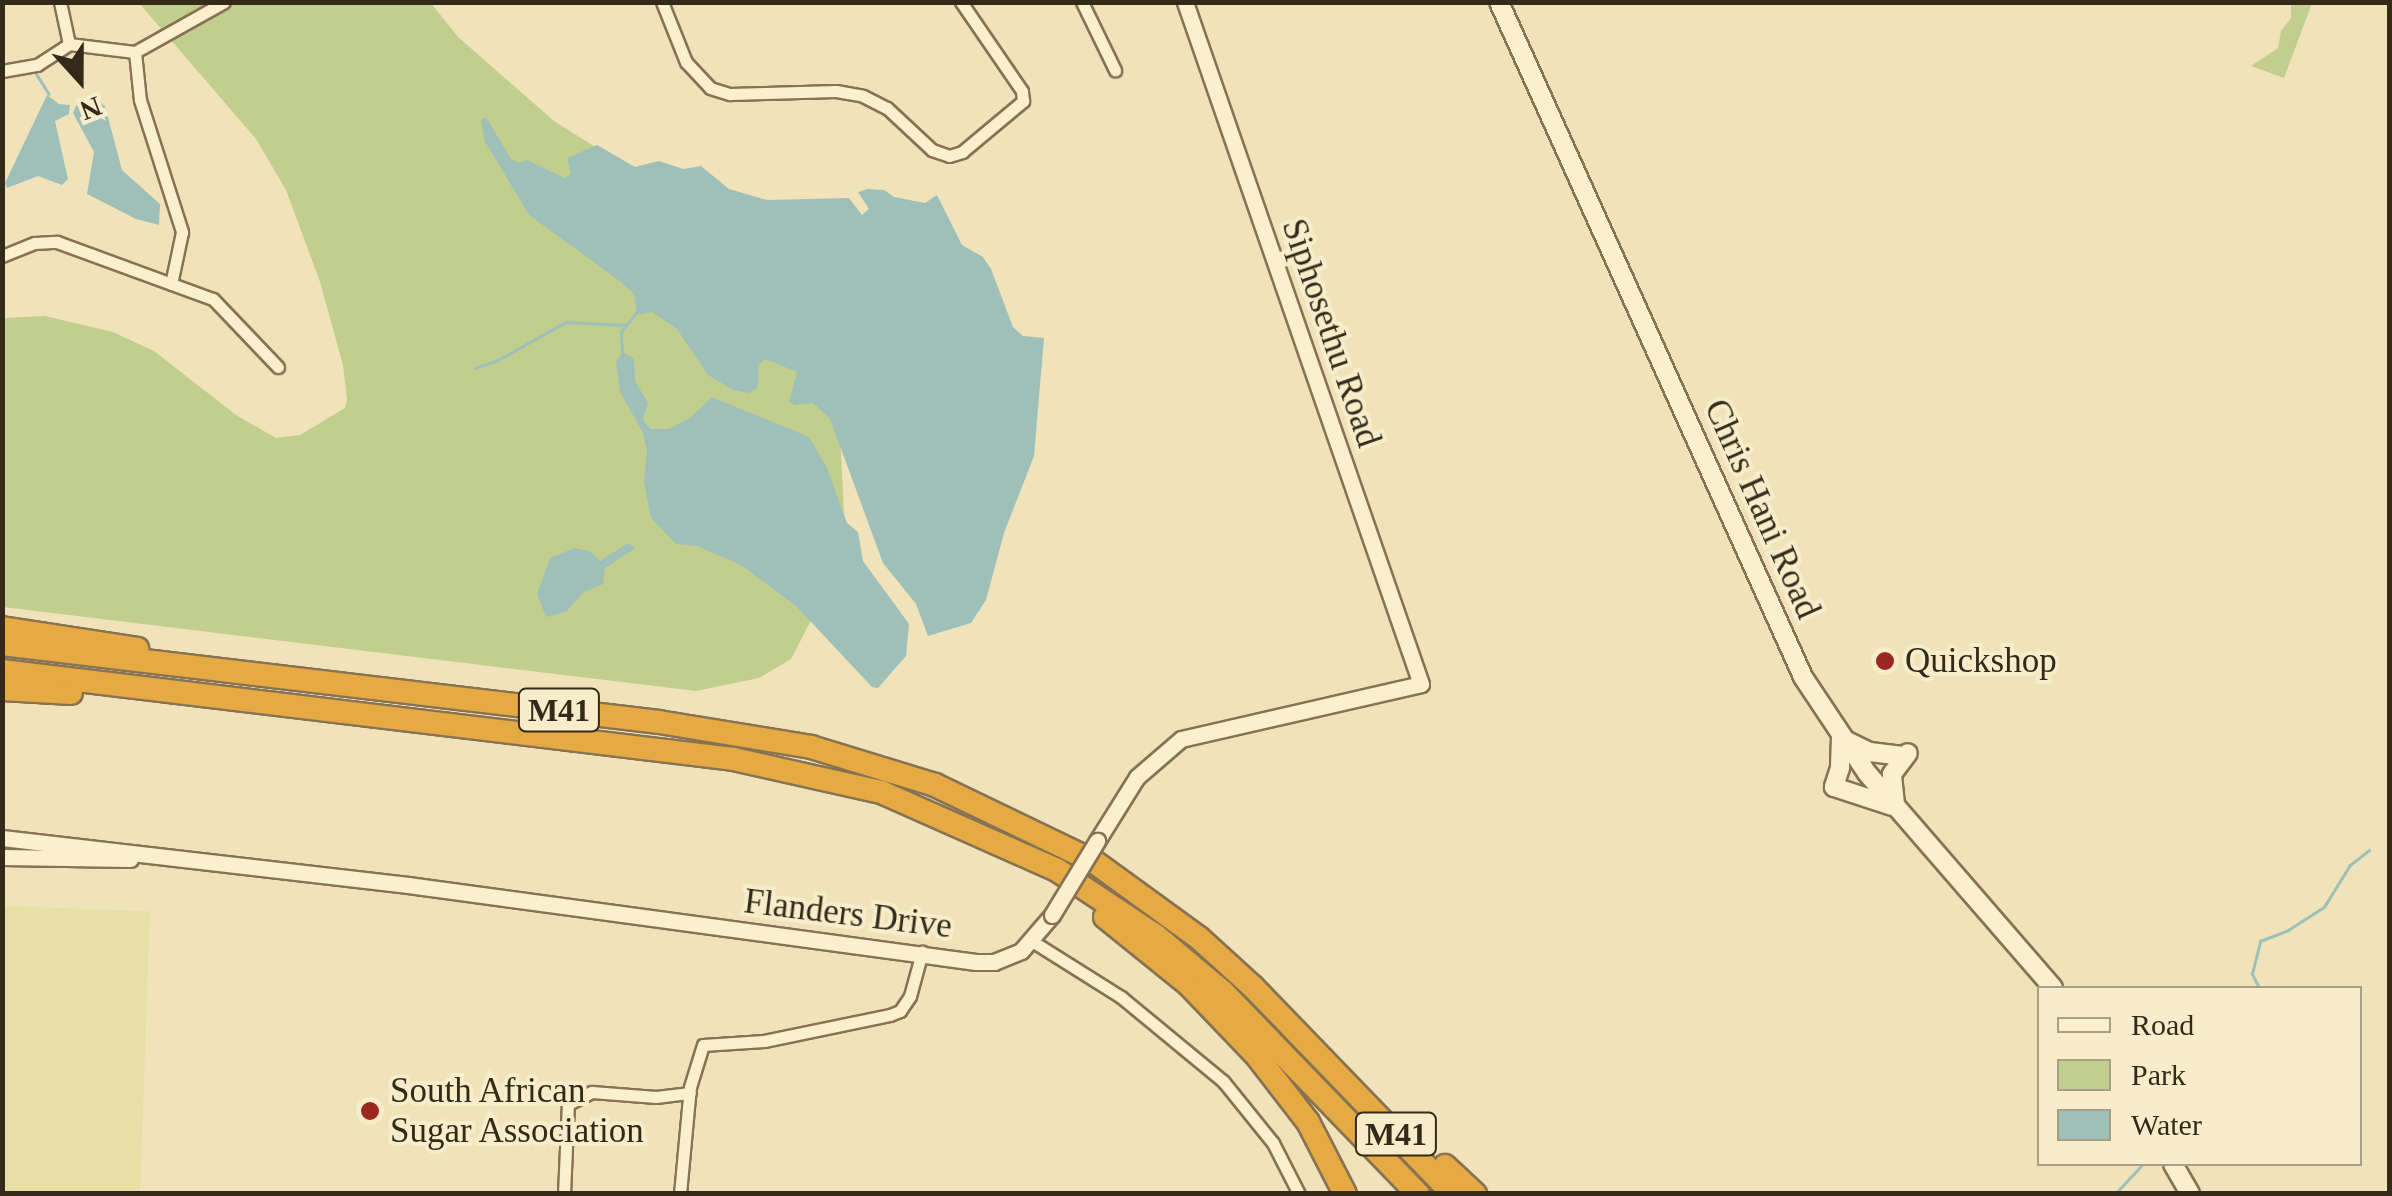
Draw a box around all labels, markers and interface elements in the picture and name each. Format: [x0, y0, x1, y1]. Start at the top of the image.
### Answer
north arrow [30, 30, 130, 130]
text: N [76, 90, 106, 127]
street label: Siphosethu Road [1272, 214, 1390, 452]
street label: Chris Hani Road [1695, 393, 1829, 625]
place label: Quickshop [1905, 640, 2057, 682]
marker: Quickshop [1874, 650, 1896, 672]
road number: M41 [516, 683, 602, 737]
street label: Flanders Drive [742, 880, 954, 948]
legend [2037, 986, 2362, 1166]
text: Road [2131, 1008, 2194, 1041]
text: Park [2131, 1058, 2186, 1091]
place label: South African Sugar Association [390, 1070, 646, 1152]
marker: South African Sugar Association [359, 1100, 381, 1122]
road number: M41 [1354, 1107, 1438, 1161]
text: Water [2131, 1108, 2202, 1141]

